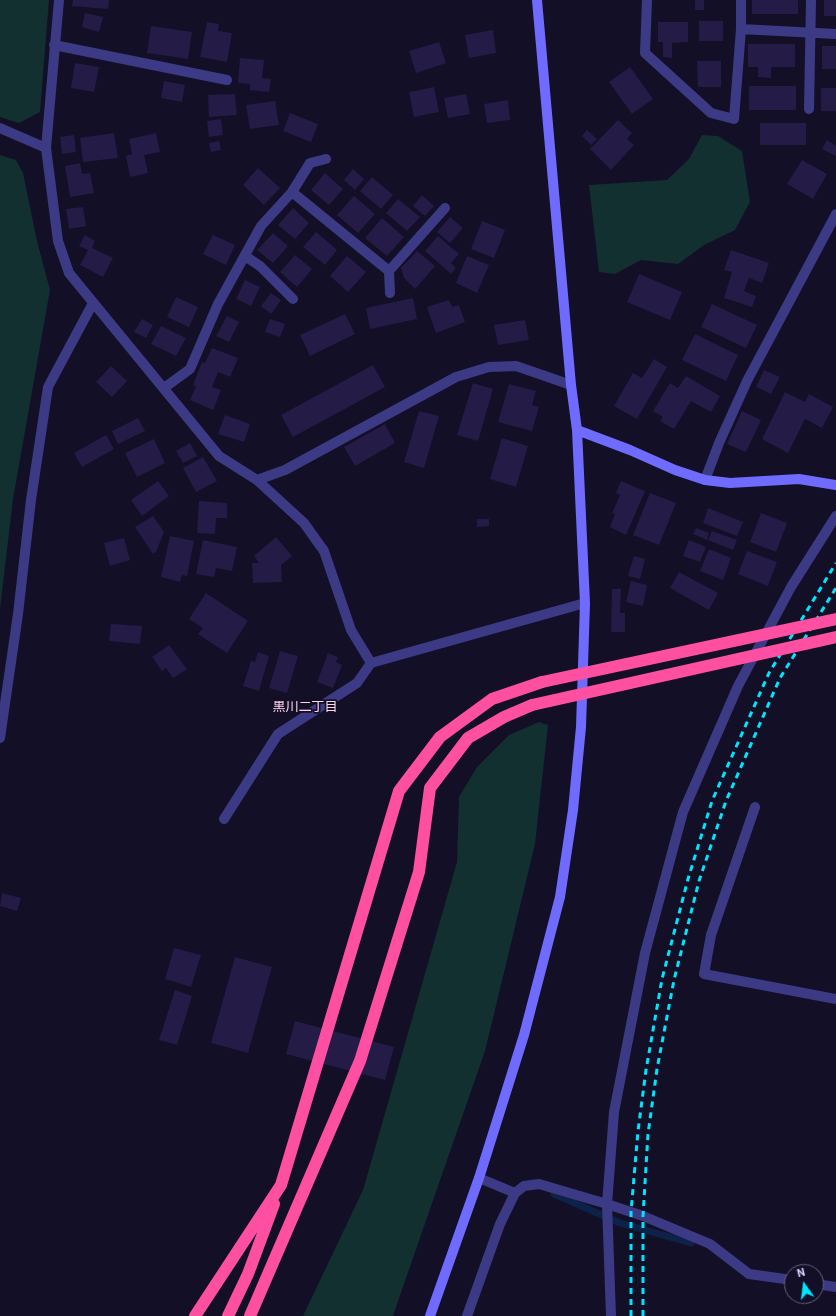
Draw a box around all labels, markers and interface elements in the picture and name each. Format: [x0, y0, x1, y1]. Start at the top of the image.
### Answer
district label: 黒川二丁目 [273, 700, 337, 716]
north arrow [784, 1264, 824, 1304]
text: N [796, 1266, 807, 1280]

